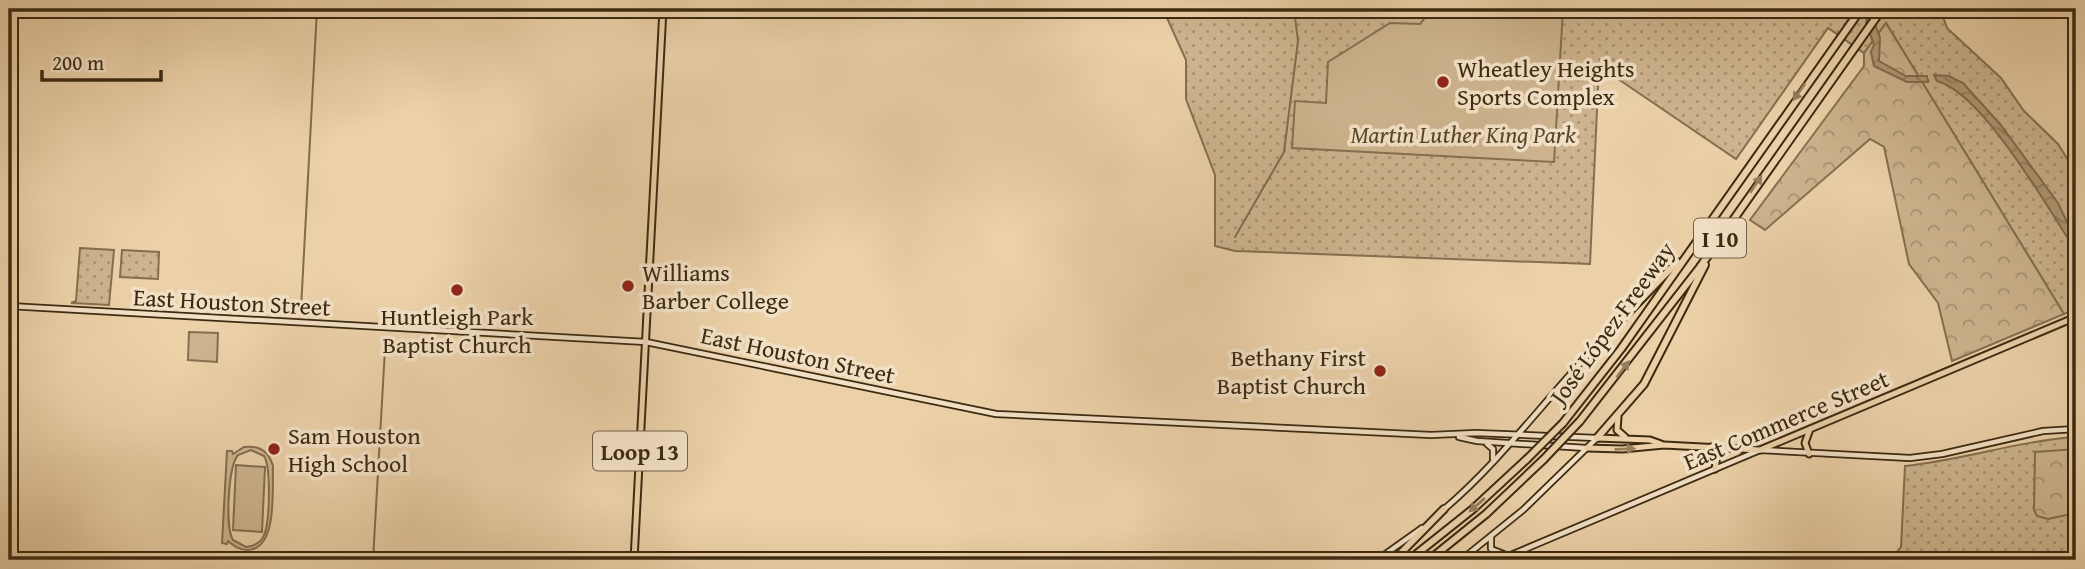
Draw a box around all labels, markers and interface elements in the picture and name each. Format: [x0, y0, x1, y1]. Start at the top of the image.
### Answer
scale bar [42, 38, 161, 82]
text: 200 m [52, 47, 104, 78]
place label: Wheatley Heights Sports Complex [1457, 51, 1635, 114]
marker: Wheatley Heights Sports Complex [1435, 74, 1451, 90]
one-way arrow [1793, 83, 1806, 102]
park label: Martin Luther King Park [1350, 117, 1576, 152]
one-way arrow [1749, 175, 1763, 193]
road number: I 10 [1694, 218, 1746, 258]
street label: José López Freeway [1539, 234, 1683, 414]
place label: Williams Barber College [642, 255, 789, 318]
marker: Williams Barber College [620, 278, 636, 294]
street label: East Houston Street [132, 279, 332, 325]
marker: Huntleigh Park Baptist Church [449, 282, 465, 298]
place label: Huntleigh Park Baptist Church [381, 299, 534, 362]
street label: East Houston Street [698, 317, 899, 393]
place label: Bethany First Baptist Church [1217, 340, 1367, 403]
one-way arrow [1616, 360, 1631, 378]
street label: East Commerce Street [1678, 361, 1895, 479]
marker: Bethany First Baptist Church [1372, 363, 1388, 379]
place label: Sam Houston High School [288, 418, 421, 481]
road number: Loop 13 [593, 432, 687, 471]
marker: Sam Houston High School [266, 441, 282, 457]
one-way arrow [1615, 443, 1637, 454]
one-way arrow [1468, 497, 1486, 513]

